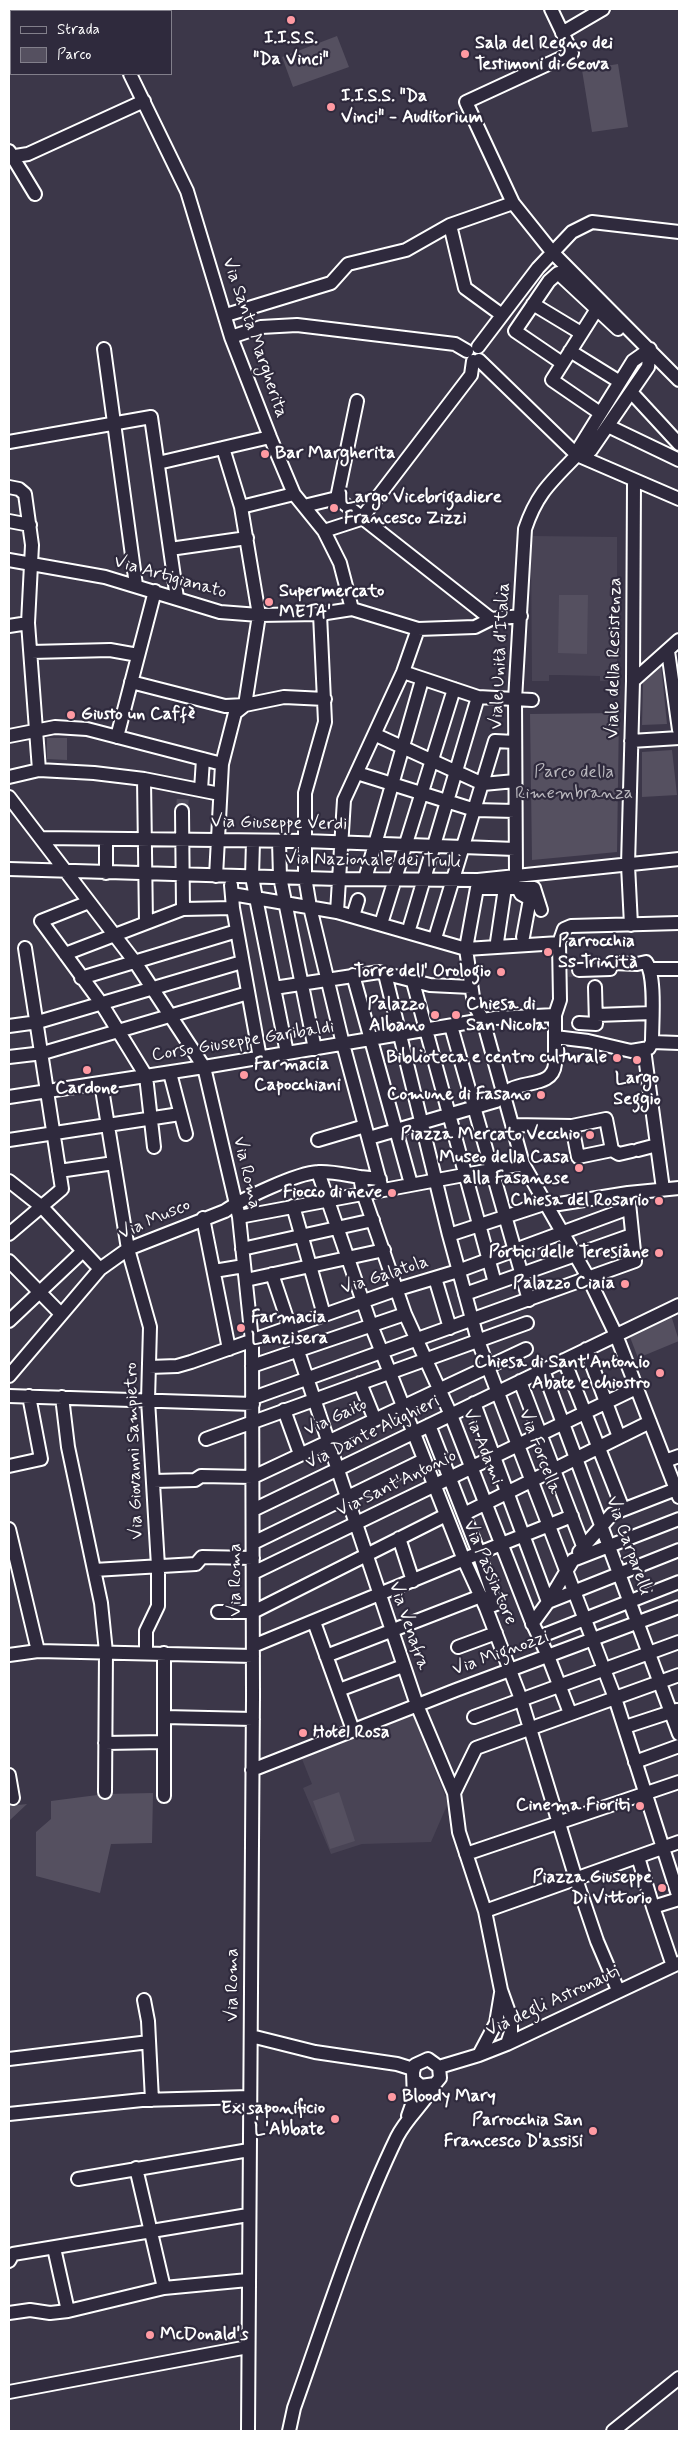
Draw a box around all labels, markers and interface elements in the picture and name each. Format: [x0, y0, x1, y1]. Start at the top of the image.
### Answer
legend [10, 10, 172, 75]
marker: I.I.S.S. "Da Vinci" [285, 14, 297, 26]
text: Strada [57, 20, 100, 40]
place label: I.I.S.S. "Da Vinci" [253, 28, 329, 70]
place label: Sala del Regno dei Testimoni di Geova [475, 33, 613, 76]
text: Parco [57, 45, 91, 65]
marker: Sala del Regno dei Testimoni di Geova [459, 48, 471, 60]
place label: I.I.S.S. "Da Vinci" - Auditorium [341, 86, 483, 128]
marker: I.I.S.S. "Da Vinci" - Auditorium [325, 101, 337, 113]
street label: Via Santa Margherita [216, 255, 292, 421]
place label: Bar Margherita [275, 443, 395, 465]
marker: Bar Margherita [259, 448, 271, 460]
place label: Largo Vicebrigadiere Francesco Zizzi [344, 487, 502, 530]
marker: Largo Vicebrigadiere Francesco Zizzi [328, 502, 340, 514]
street label: Via Artigianato [111, 552, 229, 604]
street label: Viale della Resistenza [603, 577, 627, 739]
place label: Supermercato META' [279, 581, 384, 624]
street label: Viale Unità d'Italia [486, 582, 516, 730]
marker: Supermercato META' [263, 596, 275, 608]
place label: Giusto un Caffè [81, 704, 195, 726]
marker: Giusto un Caffè [65, 709, 77, 721]
park label: Parco della Rimembranza [515, 762, 633, 804]
street label: Via Giuseppe Verdi [211, 812, 347, 836]
street label: Via Nazionale dei Trulli [285, 849, 461, 873]
place label: Parrocchia Ss Trinità [558, 931, 638, 974]
marker: Parrocchia Ss Trinità [542, 946, 554, 958]
place label: Torre dell' Orologio [354, 961, 491, 983]
marker: Torre dell' Orologio [495, 966, 507, 978]
place label: Palazzo Albano [368, 994, 425, 1036]
place label: Chiesa di San Nicola [466, 994, 546, 1036]
marker: Palazzo Albano [429, 1009, 441, 1021]
marker: Chiesa di San Nicola [450, 1009, 462, 1021]
street label: Corso Giuseppe Garibaldi [150, 1017, 336, 1067]
place label: Biblioteca e centro culturale [386, 1047, 607, 1069]
marker: Biblioteca e centro culturale [611, 1052, 623, 1064]
place label: Farmacia Capocchiani [254, 1054, 341, 1096]
marker: Largo Seggio [631, 1054, 643, 1066]
marker: Cardone [81, 1064, 93, 1076]
place label: Largo Seggio [613, 1068, 661, 1110]
marker: Farmacia Capocchiani [238, 1069, 250, 1081]
place label: Cardone [55, 1078, 119, 1100]
place label: Comune di Fasano [387, 1084, 531, 1106]
marker: Comune di Fasano [535, 1089, 547, 1101]
place label: Piazza Mercato Vecchio [400, 1124, 580, 1146]
marker: Piazza Mercato Vecchio [584, 1129, 596, 1141]
street label: Via Roma [227, 1135, 265, 1211]
place label: Museo della Casa alla Fasanese [439, 1147, 569, 1190]
marker: Museo della Casa alla Fasanese [573, 1162, 585, 1174]
place label: Fiocco di neve [283, 1182, 382, 1204]
marker: Fiocco di neve [386, 1187, 398, 1199]
place label: Chiesa del Rosario [510, 1190, 649, 1212]
street label: Via Musco [116, 1195, 194, 1245]
marker: Chiesa del Rosario [653, 1195, 665, 1207]
place label: Portici delle Teresiane [489, 1242, 649, 1264]
marker: Portici delle Teresiane [653, 1247, 665, 1259]
street label: Via Galatola [339, 1252, 431, 1300]
place label: Palazzo Ciaia [513, 1273, 615, 1295]
marker: Palazzo Ciaia [619, 1278, 631, 1290]
place label: Farmacia Lanzisera [251, 1307, 328, 1350]
marker: Farmacia Lanzisera [235, 1322, 247, 1334]
place label: Chiesa di Sant'Antonio Abate e chiostro [474, 1352, 650, 1395]
street label: Via Giovanni Sampietro [121, 1362, 149, 1540]
marker: Chiesa di Sant'Antonio Abate e chiostro [654, 1367, 666, 1379]
street label: Via Dante Alighieri [302, 1391, 444, 1475]
street label: Via Gaito [301, 1394, 371, 1442]
street label: Via Adami [457, 1406, 507, 1488]
street label: Via Forcella [513, 1407, 565, 1497]
street label: Via Sant'Antonio [333, 1446, 461, 1522]
street label: Via Carparelli [600, 1493, 656, 1599]
street label: Via Passiatore [457, 1517, 521, 1629]
street label: Via Roma [225, 1543, 247, 1617]
street label: Via Venafra [383, 1579, 433, 1673]
street label: Via Mignozzi [450, 1627, 552, 1681]
place label: Hotel Rosa [313, 1722, 390, 1744]
marker: Hotel Rosa [297, 1727, 309, 1739]
place label: Cinema Fioriti [516, 1795, 630, 1817]
marker: Cinema Fioriti [634, 1800, 646, 1812]
place label: Piazza Giuseppe Di Vittorio [532, 1867, 652, 1910]
marker: Piazza Giuseppe Di Vittorio [656, 1882, 668, 1894]
street label: Via Roma [222, 1948, 244, 2022]
street label: Via degli Astronauti [483, 1962, 623, 2042]
place label: Bloody Mary [402, 2086, 496, 2108]
marker: Bloody Mary [386, 2091, 398, 2103]
place label: Ex saponificio L'Abbate [221, 2098, 325, 2140]
place label: Parrocchia San Francesco D'assisi [444, 2110, 583, 2152]
marker: Ex saponificio L'Abbate [329, 2113, 341, 2125]
marker: Parrocchia San Francesco D'assisi [587, 2125, 599, 2137]
place label: McDonald's [160, 2324, 248, 2346]
marker: McDonald's [144, 2329, 156, 2341]

